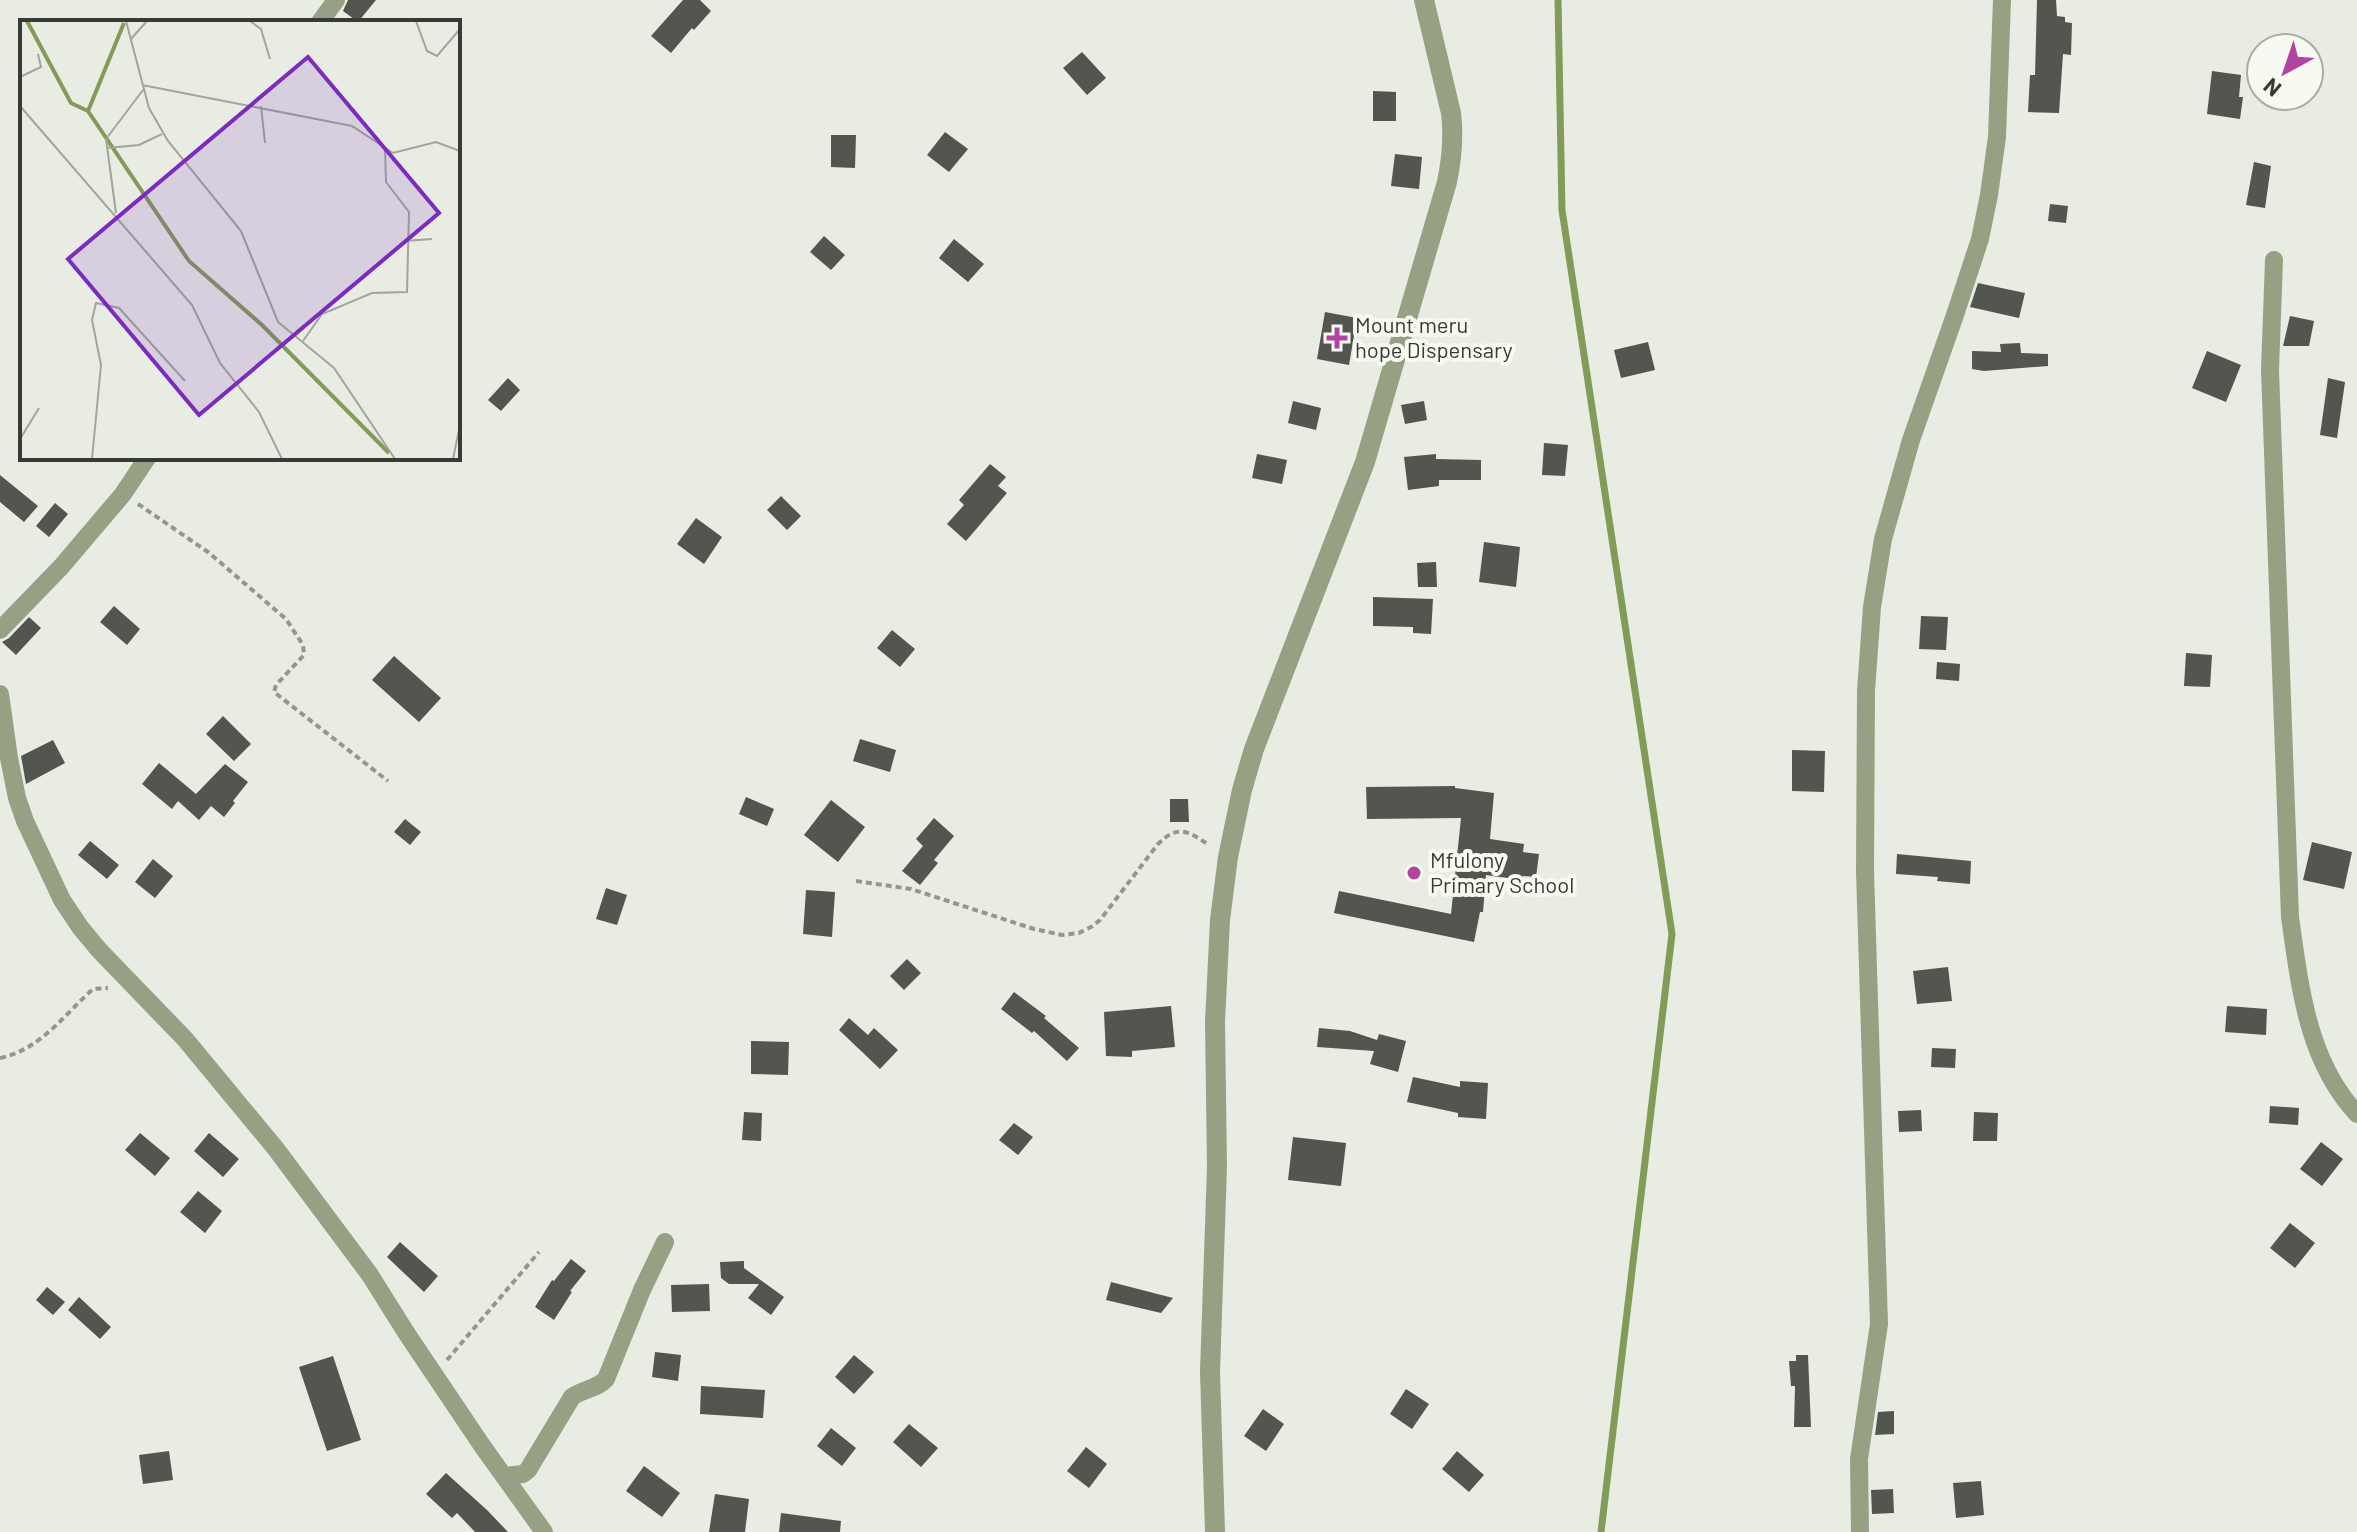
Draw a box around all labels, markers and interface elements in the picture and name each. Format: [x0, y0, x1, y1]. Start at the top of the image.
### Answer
inset map [20, 20, 460, 460]
north arrow [2245, 32, 2325, 112]
text: N [2258, 73, 2285, 103]
place label: Mount meru hope Dispensary [1355, 311, 1513, 362]
marker: Mount meru hope Dispensary [1326, 327, 1348, 349]
place label: Mfulony Primary School [1430, 846, 1574, 897]
marker: Mfulony Primary School [1405, 864, 1423, 882]

